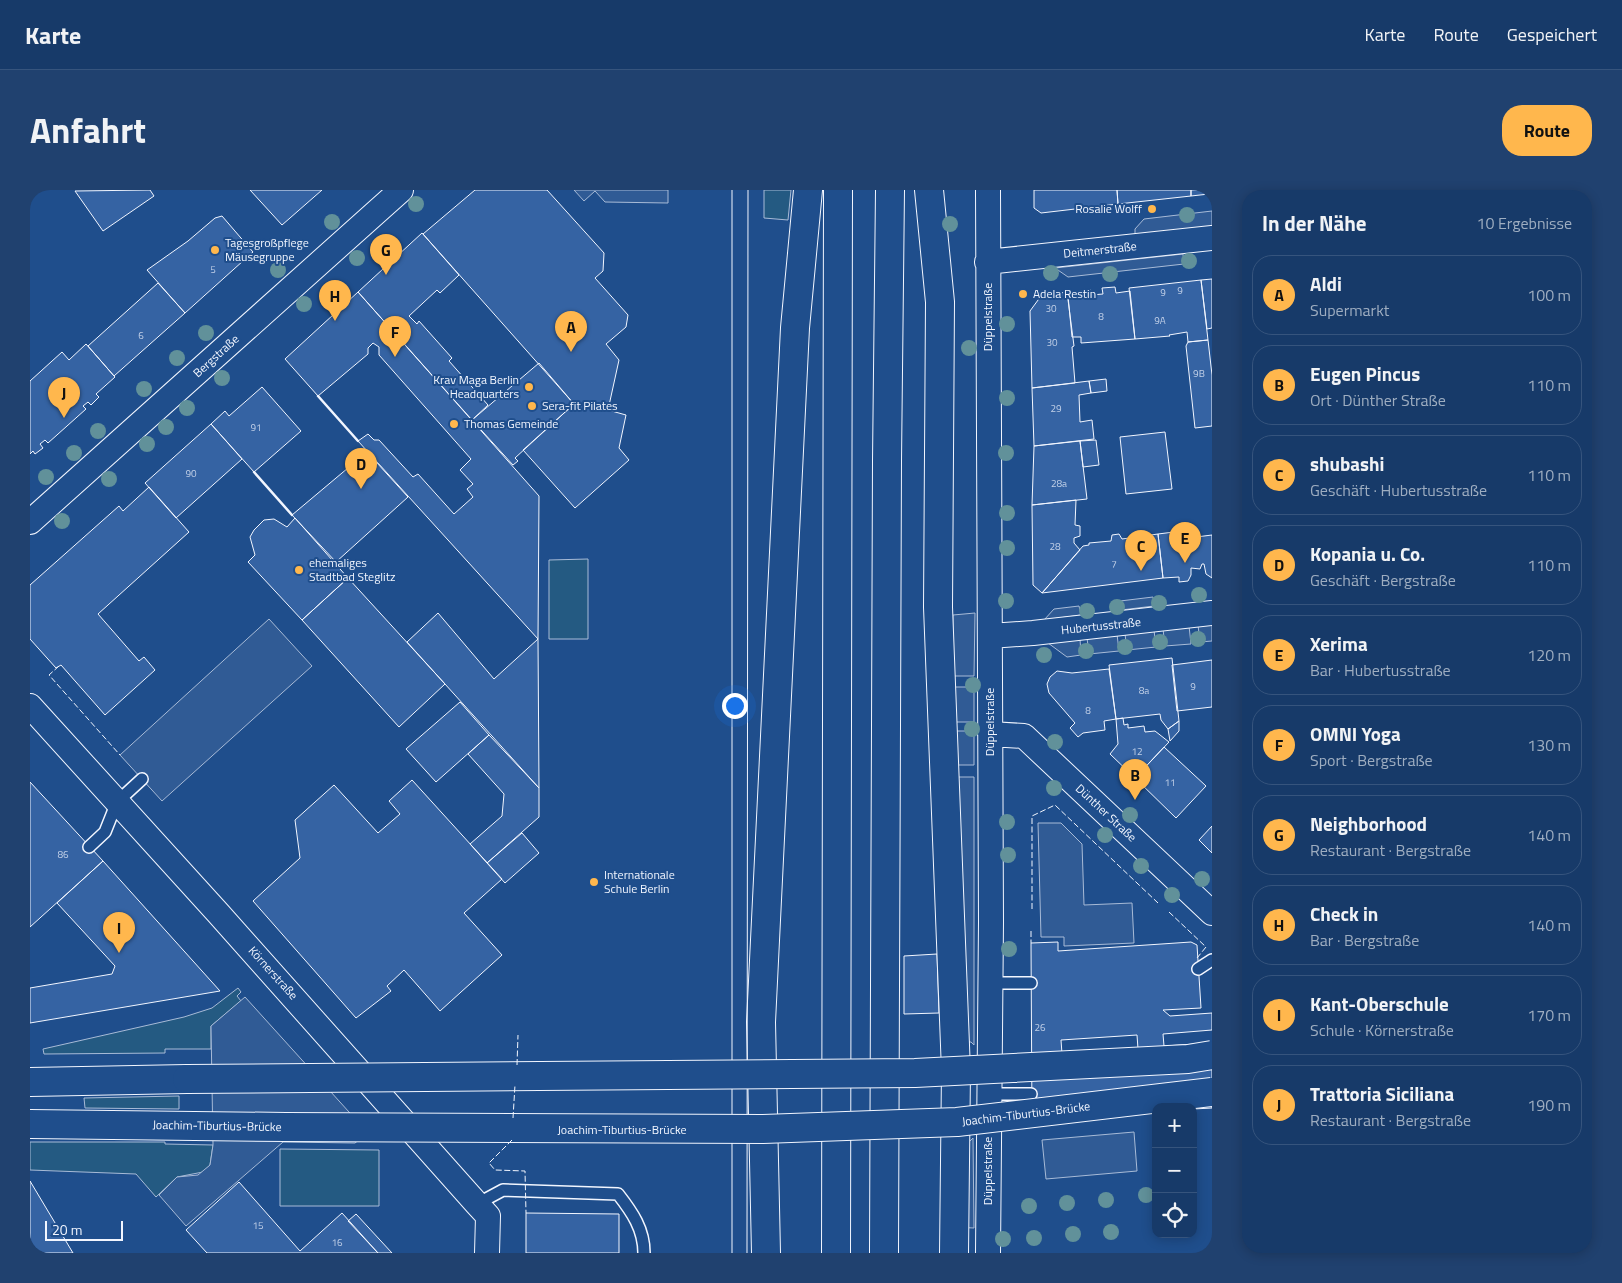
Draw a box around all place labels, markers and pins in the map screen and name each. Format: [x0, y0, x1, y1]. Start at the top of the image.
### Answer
place label: Rosalie Wolff [1075, 199, 1142, 218]
marker: Rosalie Wolff [1146, 203, 1158, 215]
place label: Tagesgroßpflege Mäusegruppe [225, 233, 309, 266]
pin: G [370, 234, 402, 275]
marker: Tagesgroßpflege Mäusegruppe [209, 244, 221, 256]
pin: H [319, 280, 351, 321]
place label: Adela Restin [1033, 284, 1096, 303]
marker: Adela Restin [1017, 288, 1029, 300]
pin: A [555, 311, 587, 352]
pin: F [379, 316, 411, 357]
place label: Krav Maga Berlin Headquarters [433, 370, 519, 403]
pin: J [48, 377, 80, 418]
marker: Krav Maga Berlin Headquarters [523, 381, 535, 393]
place label: Sera-fit Pilates [542, 396, 618, 415]
marker: Sera-fit Pilates [526, 400, 538, 412]
place label: Thomas Gemeinde [464, 414, 558, 433]
marker: Thomas Gemeinde [448, 418, 460, 430]
pin: D [345, 448, 377, 489]
pin: E [1169, 522, 1201, 563]
pin: C [1125, 530, 1157, 571]
place label: ehemaliges Stadtbad Steglitz [309, 553, 395, 586]
marker: ehemaliges Stadtbad Steglitz [293, 564, 305, 576]
pin: B [1119, 759, 1151, 800]
place label: Internationale Schule Berlin [604, 865, 675, 898]
marker: Internationale Schule Berlin [588, 876, 600, 888]
pin: I [103, 912, 135, 953]

